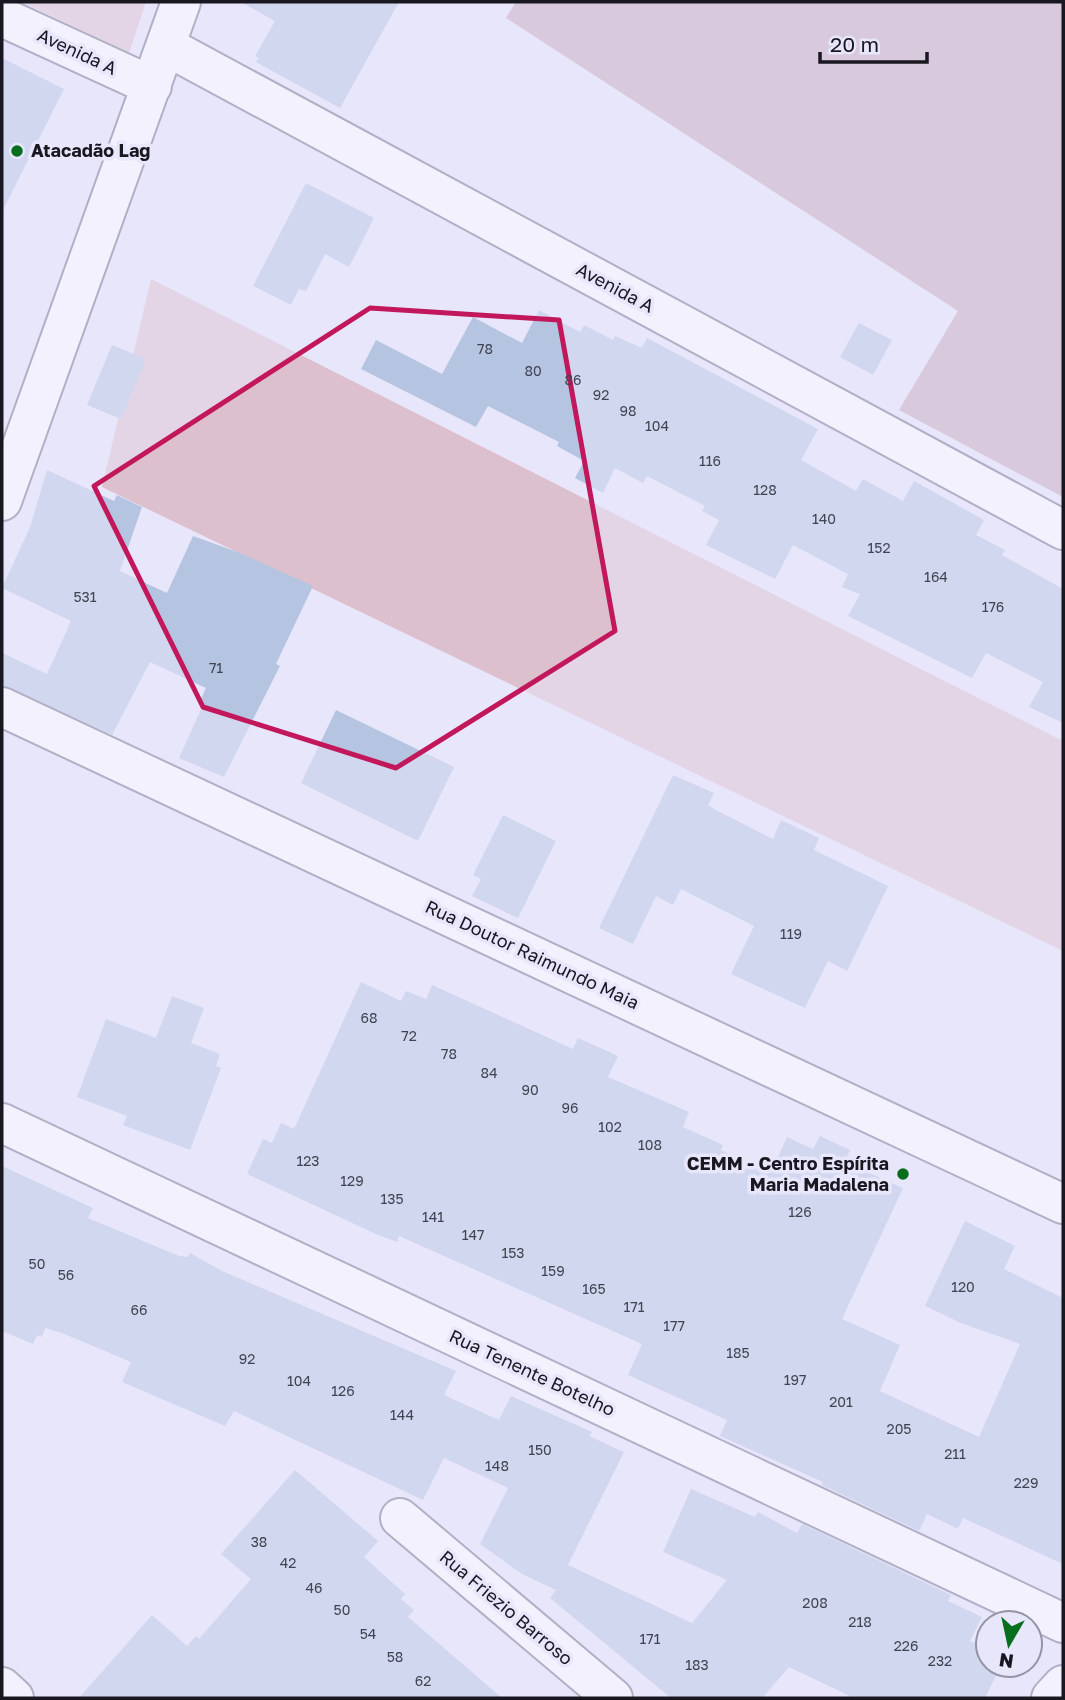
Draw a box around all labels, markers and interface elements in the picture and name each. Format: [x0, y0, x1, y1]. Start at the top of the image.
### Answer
scale bar [820, 21, 927, 65]
street label: Avenida A [34, 23, 121, 79]
text: 20 m [830, 31, 879, 57]
place label: Atacadão Lag [31, 139, 150, 161]
marker: Atacadão Lag [9, 143, 25, 159]
street label: Avenida A [573, 257, 658, 317]
house number: 78 [477, 340, 493, 357]
house number: 80 [524, 362, 542, 379]
house number: 86 [564, 371, 582, 388]
house number: 92 [593, 386, 609, 403]
house number: 98 [619, 402, 637, 419]
house number: 104 [645, 417, 669, 434]
house number: 116 [699, 452, 721, 469]
house number: 128 [753, 481, 777, 498]
house number: 140 [812, 510, 836, 527]
house number: 152 [867, 539, 891, 556]
house number: 164 [924, 568, 948, 585]
house number: 531 [73, 588, 97, 605]
house number: 176 [982, 598, 1004, 615]
house number: 71 [209, 659, 223, 676]
street label: Rua Doutor Raimundo Maia [422, 895, 643, 1013]
house number: 119 [780, 925, 802, 942]
house number: 68 [360, 1009, 378, 1026]
house number: 72 [401, 1027, 417, 1044]
house number: 78 [441, 1045, 457, 1062]
house number: 84 [480, 1064, 498, 1081]
house number: 90 [521, 1081, 539, 1098]
house number: 96 [562, 1099, 578, 1116]
house number: 102 [598, 1118, 622, 1135]
house number: 108 [638, 1136, 662, 1153]
house number: 123 [296, 1152, 320, 1169]
place label: CEMM - Centro Espírita Maria Madalena [687, 1152, 889, 1195]
marker: CEMM - Centro Espírita Maria Madalena [895, 1166, 911, 1182]
house number: 129 [340, 1172, 364, 1189]
house number: 135 [380, 1190, 404, 1207]
house number: 126 [788, 1203, 812, 1220]
house number: 141 [422, 1208, 444, 1225]
house number: 147 [462, 1226, 484, 1243]
house number: 153 [501, 1244, 525, 1261]
house number: 50 [29, 1255, 45, 1272]
house number: 159 [541, 1262, 565, 1279]
house number: 56 [58, 1266, 74, 1283]
house number: 120 [951, 1278, 975, 1295]
house number: 165 [582, 1280, 606, 1297]
house number: 171 [624, 1298, 645, 1315]
house number: 66 [131, 1301, 147, 1318]
house number: 177 [663, 1317, 685, 1334]
street label: Rua Tenente Botelho [446, 1324, 619, 1420]
house number: 185 [726, 1344, 750, 1361]
house number: 92 [239, 1350, 255, 1367]
house number: 197 [784, 1371, 806, 1388]
house number: 104 [287, 1372, 311, 1389]
house number: 126 [331, 1382, 355, 1399]
house number: 201 [829, 1393, 853, 1410]
house number: 144 [390, 1406, 414, 1423]
house number: 205 [887, 1420, 911, 1437]
house number: 150 [528, 1441, 552, 1458]
house number: 211 [944, 1445, 966, 1462]
house number: 148 [485, 1457, 509, 1474]
house number: 229 [1014, 1474, 1038, 1491]
house number: 38 [251, 1533, 267, 1550]
street label: Rua Friezio Barroso [436, 1545, 578, 1669]
house number: 42 [280, 1554, 296, 1571]
house number: 46 [305, 1579, 323, 1596]
house number: 208 [802, 1594, 828, 1611]
house number: 50 [334, 1601, 350, 1618]
north arrow [974, 1609, 1044, 1679]
house number: 218 [848, 1613, 872, 1630]
house number: 54 [360, 1625, 376, 1642]
house number: 171 [640, 1630, 661, 1647]
house number: 226 [894, 1637, 918, 1654]
house number: 58 [387, 1648, 403, 1665]
text: N [997, 1649, 1015, 1674]
house number: 232 [928, 1652, 952, 1669]
house number: 183 [685, 1656, 709, 1673]
house number: 62 [415, 1672, 431, 1689]

